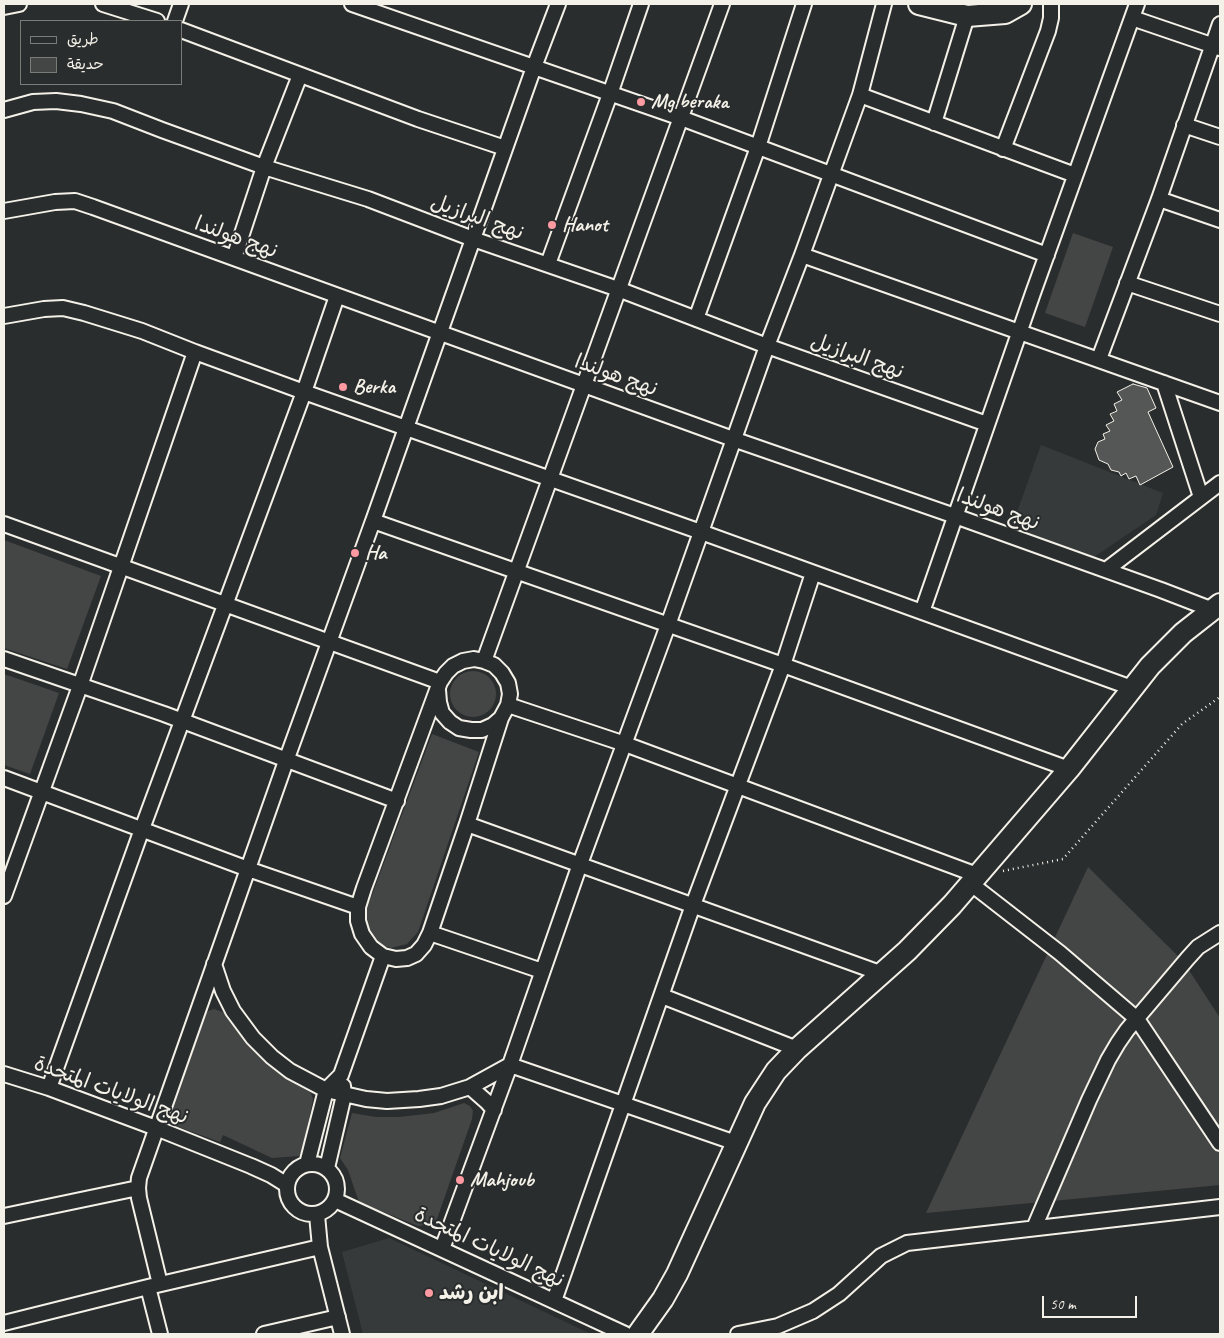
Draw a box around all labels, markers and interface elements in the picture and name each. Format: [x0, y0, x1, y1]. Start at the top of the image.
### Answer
legend [20, 20, 182, 85]
text: طريق [67, 30, 99, 49]
text: حديقة [67, 55, 104, 74]
place label: Mg beraka [651, 89, 728, 115]
marker: Mg beraka [635, 96, 647, 108]
street label: نهج البرازيل [427, 190, 527, 246]
street label: نهج هولندا [191, 211, 281, 265]
place label: Hanot [562, 212, 608, 238]
marker: Hanot [546, 219, 558, 231]
street label: نهج البرازيل [807, 329, 907, 385]
street label: نهج هولندا [571, 349, 661, 403]
place label: Berka [353, 374, 395, 400]
marker: Berka [337, 381, 349, 393]
street label: نهج هولندا [953, 483, 1043, 537]
place label: Ha [365, 540, 386, 566]
marker: Ha [349, 547, 361, 559]
street label: نهج الولايات المتحدة [30, 1051, 192, 1131]
place label: Mahjoub [470, 1167, 534, 1193]
marker: Mahjoub [454, 1174, 466, 1186]
street label: نهج الولايات المتحدة [410, 1202, 568, 1294]
place label: ابن رشد [439, 1280, 504, 1306]
scale bar [1044, 1286, 1139, 1318]
marker: ابن رشد [423, 1287, 435, 1299]
text: 50 m [1050, 1295, 1076, 1314]

